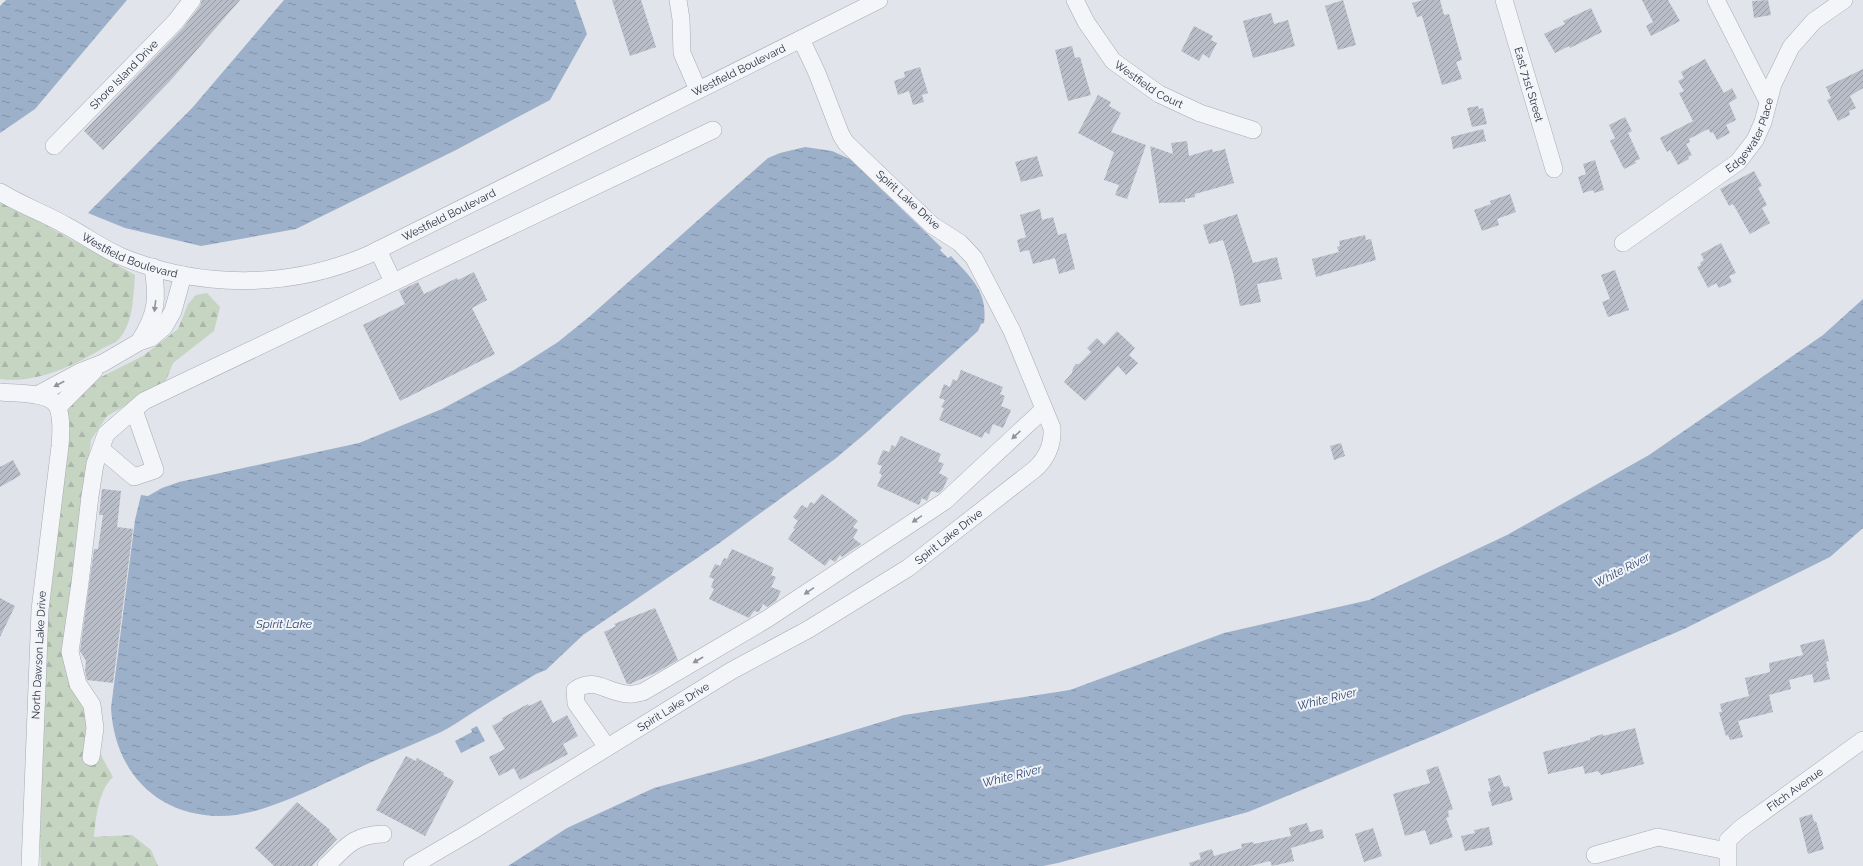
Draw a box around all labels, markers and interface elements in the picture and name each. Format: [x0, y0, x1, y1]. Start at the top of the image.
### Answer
street label: Shore Island Drive [87, 37, 161, 112]
street label: Westfield Boulevard [690, 41, 788, 99]
street label: East 71st Street [1512, 45, 1546, 124]
street label: Westfield Court [1112, 58, 1186, 111]
street label: Edgewater Place [1723, 96, 1776, 175]
street label: Spirit Lake Drive [873, 168, 943, 233]
street label: Westfield Boulevard [400, 186, 498, 244]
street label: Westfield Boulevard [80, 230, 179, 280]
one-way arrow [151, 300, 158, 312]
one-way arrow [53, 380, 65, 387]
one-way arrow [1011, 430, 1021, 440]
street label: Spirit Lake Drive [912, 506, 985, 567]
one-way arrow [912, 515, 922, 523]
water label: White River [1592, 549, 1653, 590]
one-way arrow [804, 587, 814, 595]
street label: North Dawson Lake Drive [29, 590, 49, 720]
water label: Spirit Lake [255, 617, 313, 631]
one-way arrow [692, 656, 704, 663]
street label: Spirit Lake Drive [635, 679, 712, 734]
water label: White River [1296, 685, 1359, 713]
water label: White River [981, 762, 1044, 790]
street label: Fitch Avenue [1764, 764, 1826, 814]

